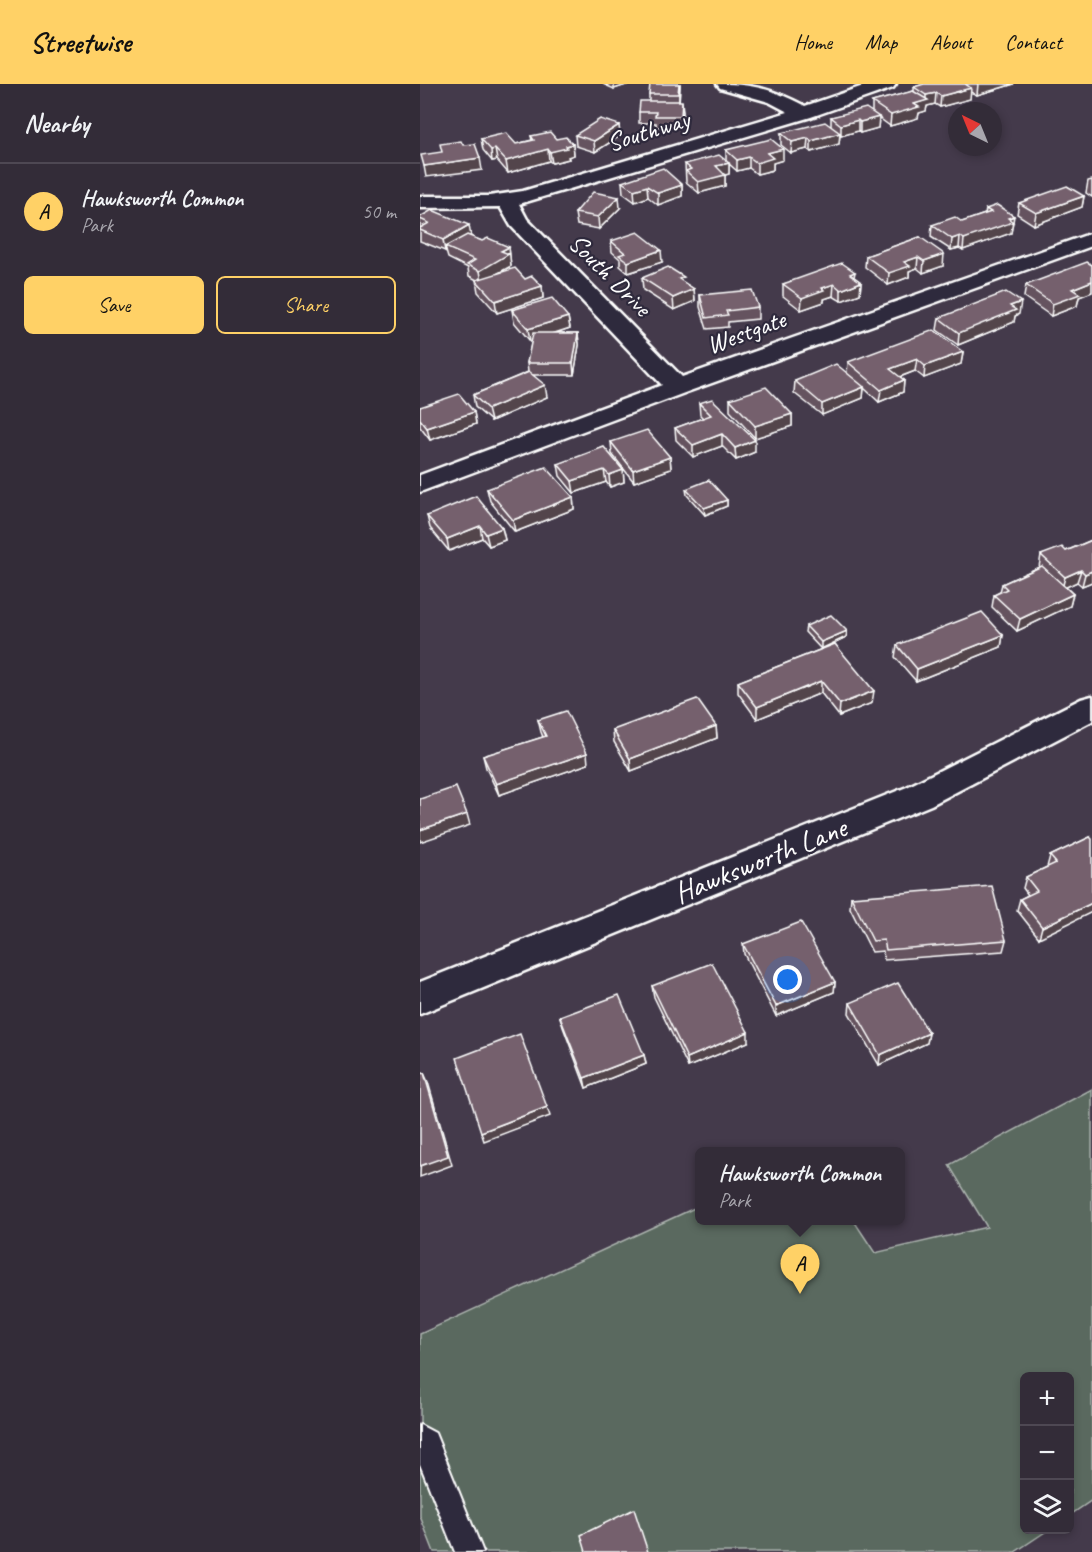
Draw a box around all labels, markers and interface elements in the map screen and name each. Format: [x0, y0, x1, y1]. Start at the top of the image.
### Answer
text: Streetwise [30, 25, 131, 60]
text: Home [794, 29, 832, 55]
text: Map [865, 29, 897, 55]
text: About [930, 29, 972, 55]
text: Contact [1005, 29, 1062, 55]
street label: Southway [603, 102, 695, 159]
north arrow [948, 102, 1002, 156]
text: Nearby [24, 107, 89, 140]
text: Hawksworth Common [81, 185, 243, 213]
text: A [38, 199, 49, 224]
text: 50 m [362, 199, 396, 224]
text: Park [81, 213, 113, 238]
street label: South Drive [561, 226, 660, 325]
button: Save [24, 276, 204, 334]
button: Share [216, 276, 396, 334]
street label: Westgate [702, 302, 791, 361]
street label: Hawksworth Lane [668, 807, 854, 912]
your location [773, 965, 802, 994]
popup [695, 1147, 905, 1225]
text: Hawksworth Common [719, 1160, 881, 1188]
text: Park [719, 1188, 751, 1213]
pin: A [780, 1244, 820, 1294]
map controls [1020, 1372, 1074, 1534]
button: + [1020, 1372, 1074, 1426]
button: − [1020, 1426, 1074, 1480]
button: layers [1020, 1480, 1074, 1534]

